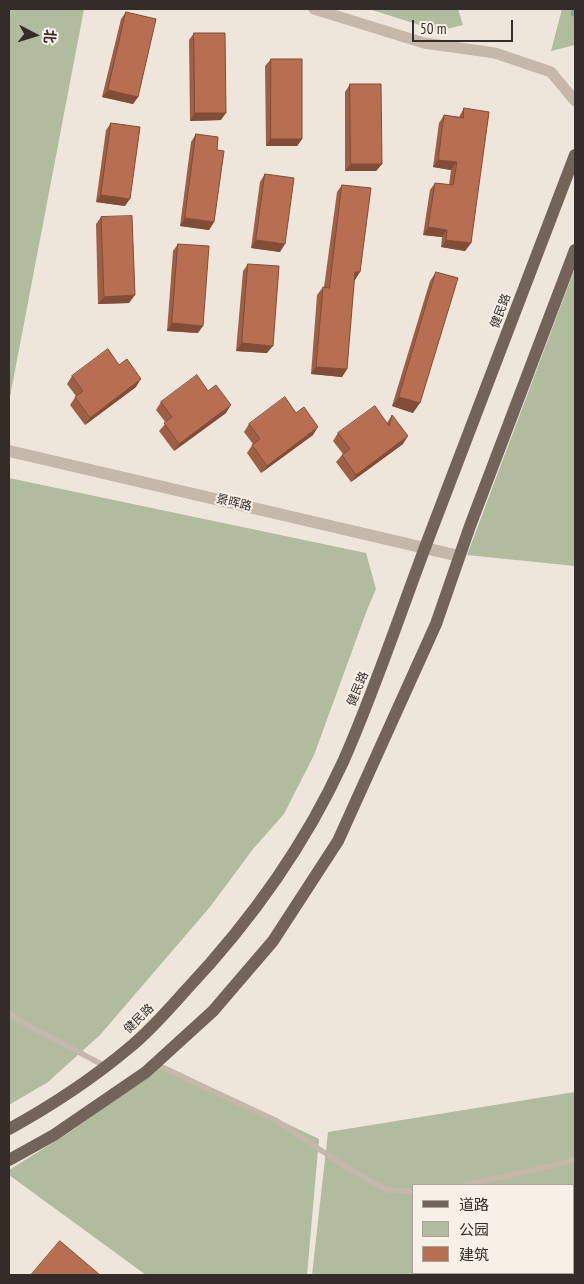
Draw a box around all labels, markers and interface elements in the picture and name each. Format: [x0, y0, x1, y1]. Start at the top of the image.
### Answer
north arrow [10, 10, 60, 60]
scale bar [414, 10, 515, 42]
text: 50 m [420, 19, 446, 38]
text: 北 [40, 29, 60, 44]
street label: 健民路 [488, 292, 514, 330]
street label: 景晖路 [215, 492, 253, 514]
street label: 健民路 [344, 670, 372, 708]
street label: 健民路 [121, 1001, 157, 1037]
legend [412, 1184, 574, 1274]
text: 道路 [459, 1195, 489, 1214]
text: 公园 [459, 1220, 489, 1239]
text: 建筑 [459, 1245, 489, 1264]

